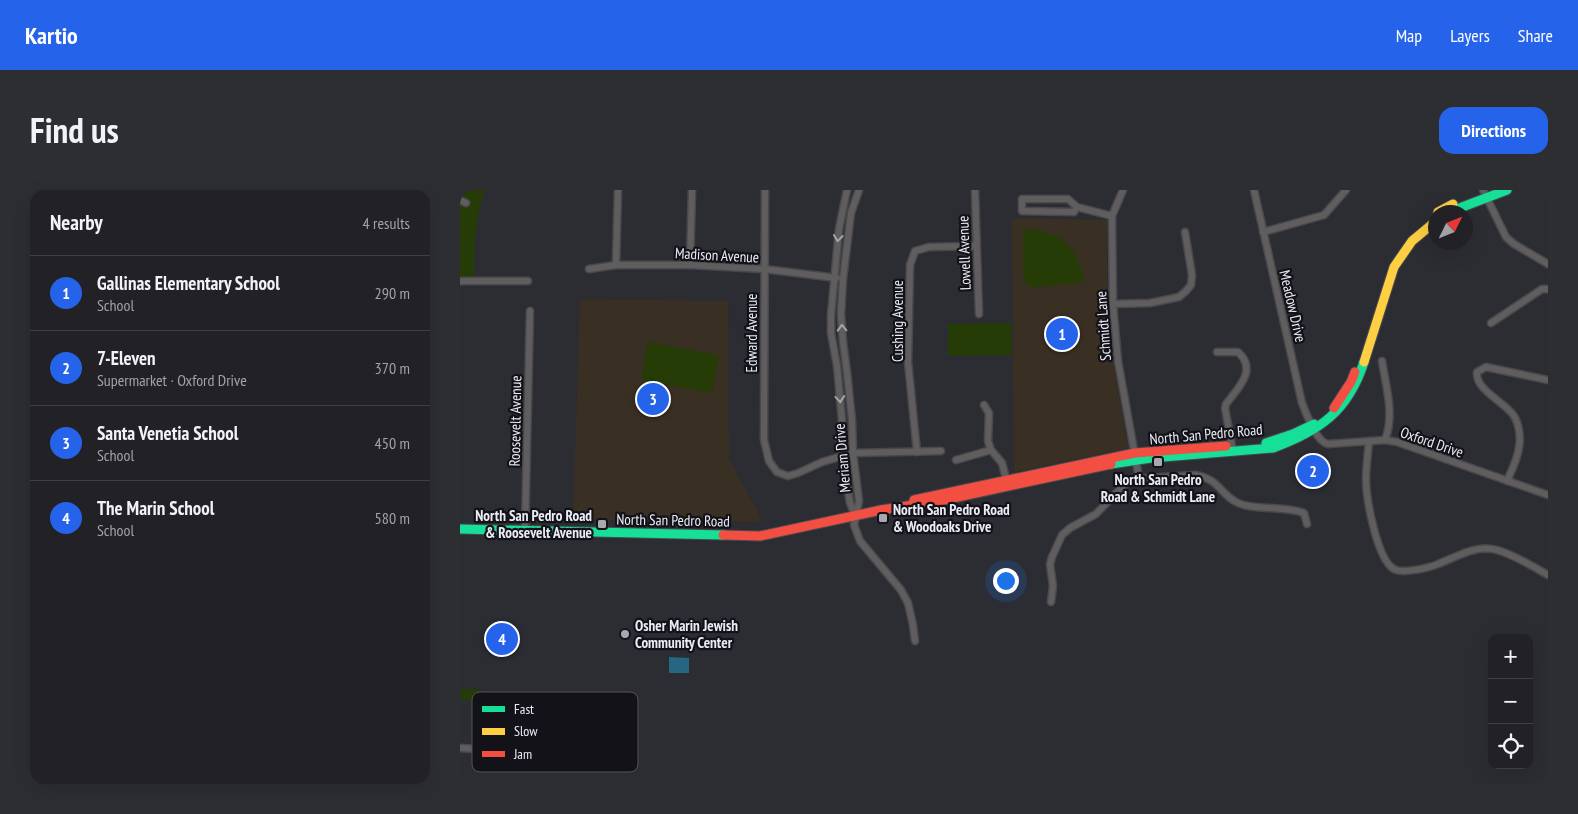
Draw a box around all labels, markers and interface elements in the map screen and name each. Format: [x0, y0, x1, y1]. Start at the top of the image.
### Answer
text: Kartio [25, 20, 78, 51]
text: Map [1396, 24, 1422, 47]
text: Layers [1450, 24, 1490, 47]
text: Share [1518, 24, 1553, 47]
text: Find us [30, 107, 119, 153]
button: Directions [1439, 107, 1548, 154]
north arrow [1428, 205, 1473, 250]
text: Nearby [50, 209, 103, 236]
text: 4 results [363, 213, 410, 233]
street label: Lowell Avenue [953, 215, 975, 291]
one-way arrow [833, 234, 844, 242]
street label: Madison Avenue [674, 243, 760, 267]
street label: Meadow Drive [1275, 268, 1311, 344]
text: Gallinas Elementary School [97, 271, 280, 295]
street label: Cushing Avenue [888, 280, 907, 362]
text: 1 [62, 283, 70, 303]
text: 290 m [375, 283, 410, 303]
street label: Schmidt Lane [1091, 290, 1115, 362]
street label: Edward Avenue [742, 293, 761, 373]
text: School [97, 295, 134, 315]
pin: 1 [1046, 315, 1078, 353]
one-way arrow [837, 324, 847, 332]
text: 7-Eleven [97, 346, 156, 370]
text: 2 [62, 358, 70, 378]
text: 370 m [375, 358, 410, 378]
text: Supermarket · Oxford Drive [97, 370, 247, 390]
street label: Roosevelt Avenue [505, 375, 525, 467]
pin: 3 [637, 380, 669, 418]
one-way arrow [834, 396, 845, 404]
street label: North San Pedro Road [1149, 420, 1263, 448]
text: Santa Venetia School [97, 421, 238, 445]
street label: Oxford Drive [1398, 422, 1466, 462]
street label: Meriam Drive [830, 423, 854, 493]
text: 3 [62, 433, 70, 453]
text: 450 m [375, 433, 410, 453]
text: School [97, 445, 134, 465]
pin: 2 [1297, 452, 1329, 490]
marker: North San Pedro Road & Schmidt Lane [1152, 456, 1164, 468]
place label: North San Pedro Road & Schmidt Lane [1101, 470, 1215, 506]
text: The Marin School [97, 496, 214, 520]
place label: North San Pedro Road & Woodoaks Drive [893, 500, 1010, 536]
place label: North San Pedro Road & Roosevelt Avenue [475, 506, 592, 542]
text: 4 [62, 508, 70, 528]
text: 580 m [375, 508, 410, 528]
street label: North San Pedro Road [616, 510, 730, 530]
marker: North San Pedro Road & Woodoaks Drive [877, 512, 889, 524]
marker: North San Pedro Road & Roosevelt Avenue [596, 518, 608, 530]
text: School [97, 520, 134, 540]
your location [993, 568, 1019, 594]
place label: Osher Marin Jewish Community Center [635, 616, 738, 652]
pin: 4 [486, 620, 518, 658]
marker: Osher Marin Jewish Community Center [619, 628, 631, 640]
map controls [1488, 634, 1533, 769]
button: + [1488, 634, 1533, 679]
button: − [1488, 679, 1533, 724]
legend [472, 692, 638, 772]
text: Fast [514, 700, 534, 718]
text: Slow [514, 722, 538, 740]
button: locate [1488, 724, 1533, 769]
text: Jam [513, 745, 532, 763]

